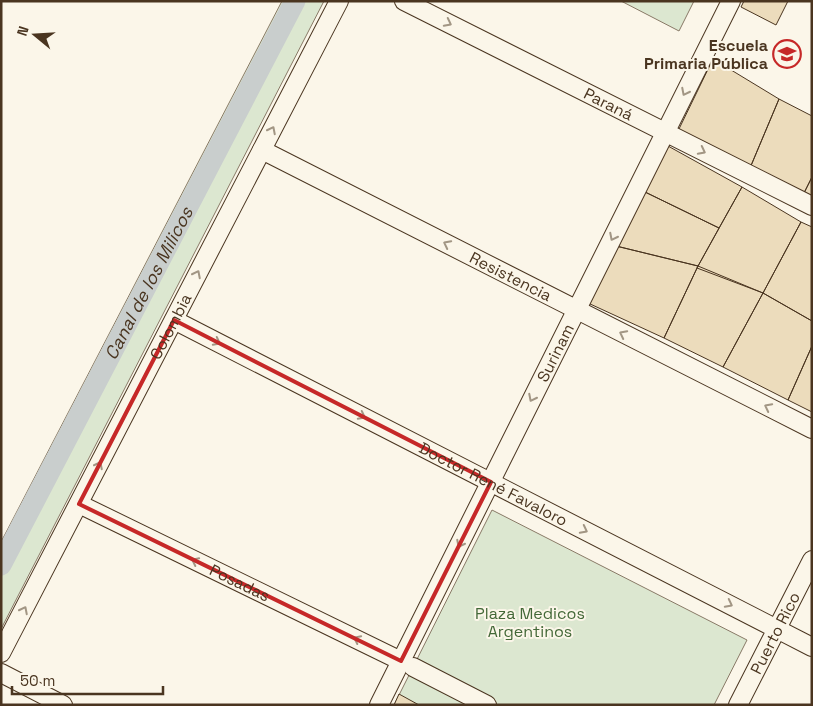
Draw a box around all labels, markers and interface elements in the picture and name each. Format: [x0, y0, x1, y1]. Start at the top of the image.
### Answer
north arrow [10, 10, 60, 60]
one-way arrow [442, 17, 451, 27]
text: N [13, 24, 33, 38]
place label: Escuela Primaria Pública [644, 35, 768, 74]
school or university icon: Escuela Primaria Pública [772, 39, 802, 69]
street label: Paraná [580, 83, 637, 125]
one-way arrow [681, 87, 691, 96]
one-way arrow [266, 126, 276, 135]
one-way arrow [697, 145, 706, 155]
water label: Canal de los Milicos [99, 202, 198, 363]
one-way arrow [609, 232, 619, 241]
one-way arrow [443, 240, 452, 250]
street label: Resistencia [466, 247, 555, 306]
one-way arrow [191, 271, 201, 280]
street label: Colombia [145, 290, 196, 363]
street label: Surinam [532, 320, 579, 385]
one-way arrow [620, 330, 629, 340]
one-way arrow [212, 336, 221, 346]
one-way arrow [528, 393, 538, 402]
one-way arrow [764, 403, 773, 413]
one-way arrow [357, 410, 366, 420]
street label: Doctor René Favaloro [416, 437, 571, 531]
one-way arrow [92, 462, 102, 471]
one-way arrow [579, 524, 588, 534]
one-way arrow [456, 538, 466, 547]
one-way arrow [192, 557, 201, 567]
street label: Posadas [206, 559, 273, 606]
street label: Puerto Rico [745, 588, 805, 678]
one-way arrow [724, 598, 733, 608]
park label: Plaza Medicos Argentinos [475, 603, 585, 642]
one-way arrow [18, 606, 28, 615]
one-way arrow [353, 635, 362, 646]
scale bar [12, 664, 164, 696]
text: 50 m [20, 671, 55, 690]

